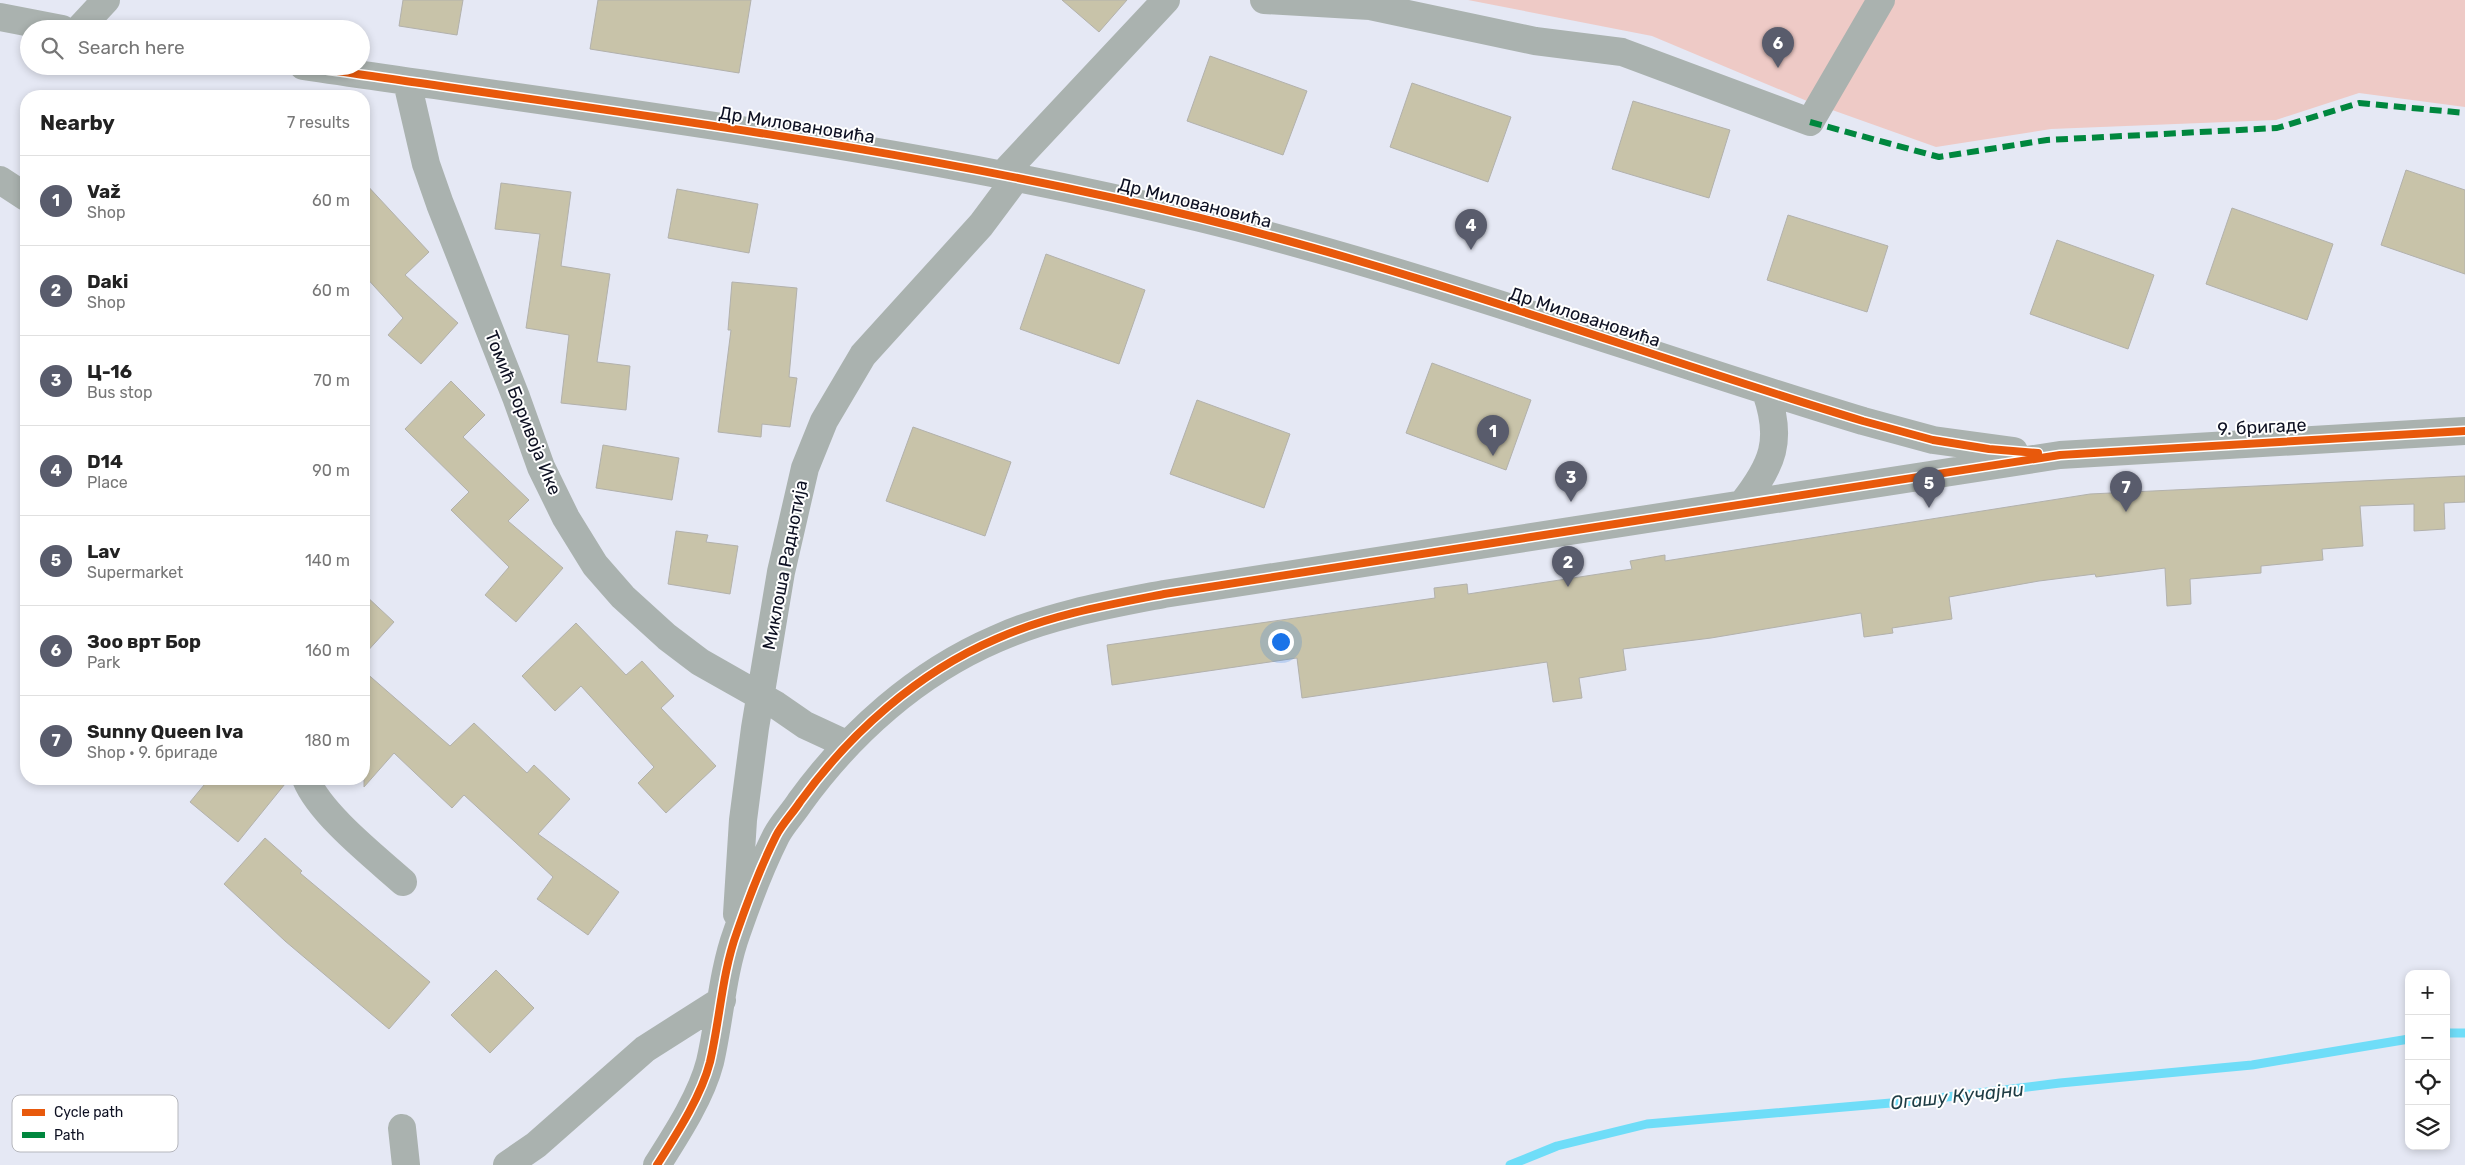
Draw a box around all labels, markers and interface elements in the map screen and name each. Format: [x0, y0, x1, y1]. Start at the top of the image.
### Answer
search box [20, 20, 370, 75]
pin: 6 [1762, 27, 1794, 68]
icon: search [38, 34, 66, 62]
text: Search here [78, 36, 185, 59]
street label: Др Миловановића [718, 102, 876, 148]
text: Nearby [40, 110, 115, 135]
text: 7 results [287, 113, 350, 132]
street label: Др Миловановића [1116, 173, 1274, 233]
text: Važ [87, 180, 121, 203]
text: 1 [52, 191, 60, 210]
text: 60 m [312, 191, 350, 210]
text: Shop [87, 203, 125, 222]
pin: 4 [1455, 209, 1487, 250]
text: Daki [87, 270, 128, 293]
text: 2 [51, 281, 61, 300]
text: 60 m [312, 281, 350, 300]
street label: Др Миловановића [1507, 282, 1663, 352]
text: Shop [87, 293, 125, 312]
street label: Томић Боривоја Ике [480, 328, 566, 498]
text: Ц-16 [87, 360, 132, 383]
text: 3 [51, 371, 61, 390]
text: 70 m [313, 371, 350, 390]
text: Bus stop [87, 383, 153, 402]
street label: 9. бригаде [2217, 414, 2307, 440]
pin: 1 [1477, 415, 1509, 456]
text: D14 [87, 450, 123, 473]
text: 4 [51, 461, 61, 480]
text: 90 m [312, 461, 350, 480]
pin: 3 [1555, 461, 1587, 502]
pin: 5 [1913, 467, 1945, 508]
pin: 7 [2110, 471, 2142, 512]
text: Place [87, 473, 128, 492]
street label: Миклоша Раднотија [758, 478, 812, 652]
text: Lav [87, 540, 121, 563]
pin: 2 [1552, 546, 1584, 587]
text: 5 [51, 551, 61, 570]
text: 140 m [305, 551, 350, 570]
text: Supermarket [87, 563, 183, 582]
your location [1268, 629, 1294, 655]
text: Зоо врт Бор [87, 630, 201, 653]
text: 6 [51, 641, 61, 660]
text: 160 m [305, 641, 350, 660]
text: Park [87, 653, 120, 672]
text: Sunny Queen Iva [87, 720, 244, 743]
text: 7 [51, 731, 61, 750]
text: 180 m [305, 731, 350, 750]
text: Shop · 9. бригаде [87, 743, 218, 762]
map controls [2405, 970, 2450, 1150]
button: + [2405, 970, 2450, 1015]
button: − [2405, 1015, 2450, 1060]
button: locate [2405, 1060, 2450, 1105]
water label: Огашу Кучајни [1889, 1078, 2025, 1114]
legend [12, 1095, 178, 1152]
text: Cycle path [54, 1104, 123, 1121]
button: layers [2405, 1105, 2450, 1150]
text: Path [54, 1127, 85, 1144]

